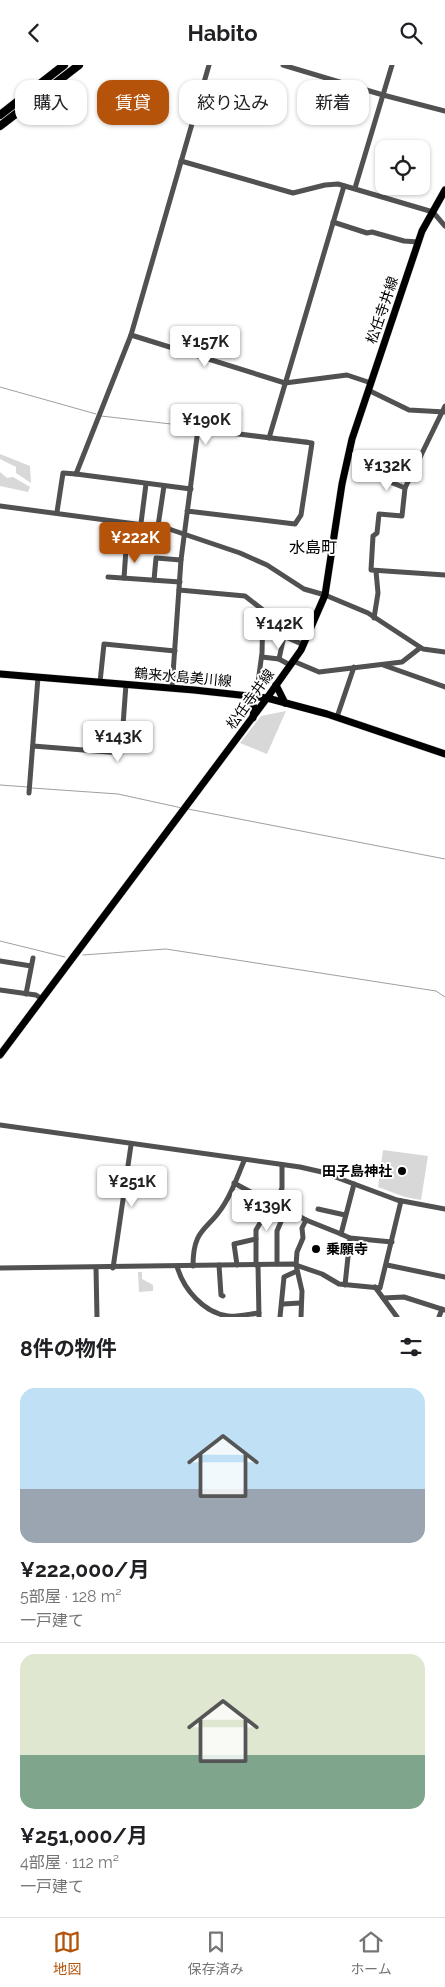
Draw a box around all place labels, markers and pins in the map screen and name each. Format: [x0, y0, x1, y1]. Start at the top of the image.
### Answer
pin: ¥157K [170, 325, 240, 368]
pin: ¥190K [171, 403, 241, 446]
pin: ¥132K [352, 449, 422, 492]
pin: ¥222K [100, 521, 170, 564]
pin: ¥142K [244, 607, 314, 650]
pin: ¥143K [83, 721, 153, 763]
place label: 田子島神社 [322, 1163, 392, 1179]
pin: ¥251K [97, 1165, 167, 1208]
marker: 田子島神社 [396, 1165, 408, 1177]
pin: ¥139K [232, 1189, 302, 1232]
place label: 乗願寺 [326, 1241, 368, 1257]
marker: 乗願寺 [310, 1243, 322, 1255]

